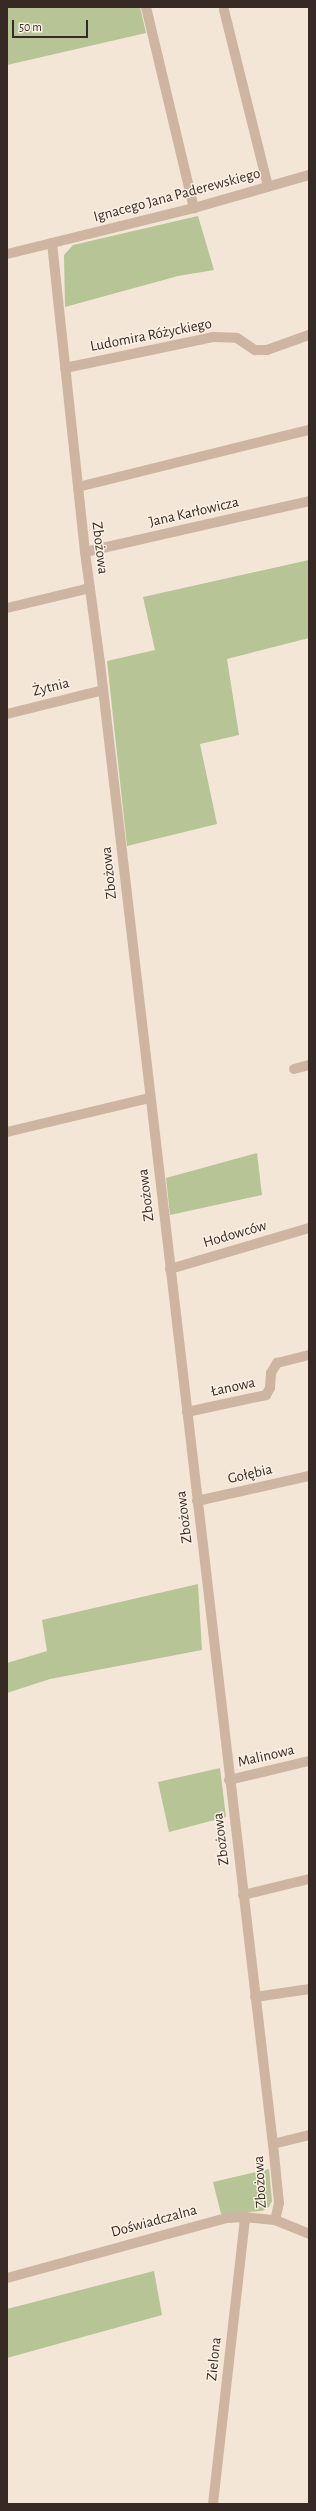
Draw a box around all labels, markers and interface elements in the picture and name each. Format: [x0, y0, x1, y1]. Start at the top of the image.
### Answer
scale bar [14, 12, 90, 38]
text: 50 m [19, 21, 42, 33]
street label: Ignacego Jana Paderewskiego [92, 164, 262, 226]
street label: Ludomira Różyckiego [89, 314, 213, 356]
street label: Jana Karłowicza [147, 493, 241, 531]
street label: Zbożowa [88, 521, 112, 575]
street label: Żytnia [31, 674, 71, 700]
street label: Zbożowa [97, 846, 121, 900]
street label: Zbożowa [134, 1168, 158, 1222]
street label: Hodowców [201, 1216, 269, 1252]
street label: Łanowa [209, 1374, 257, 1400]
street label: Gołębia [226, 1460, 274, 1488]
street label: Zbożowa [172, 1490, 196, 1544]
street label: Malinowa [236, 1741, 296, 1771]
street label: Zbożowa [209, 1812, 233, 1866]
street label: Zbożowa [250, 2155, 270, 2209]
street label: Doświadczalna [109, 2201, 199, 2241]
street label: Zielona [203, 2336, 225, 2382]

